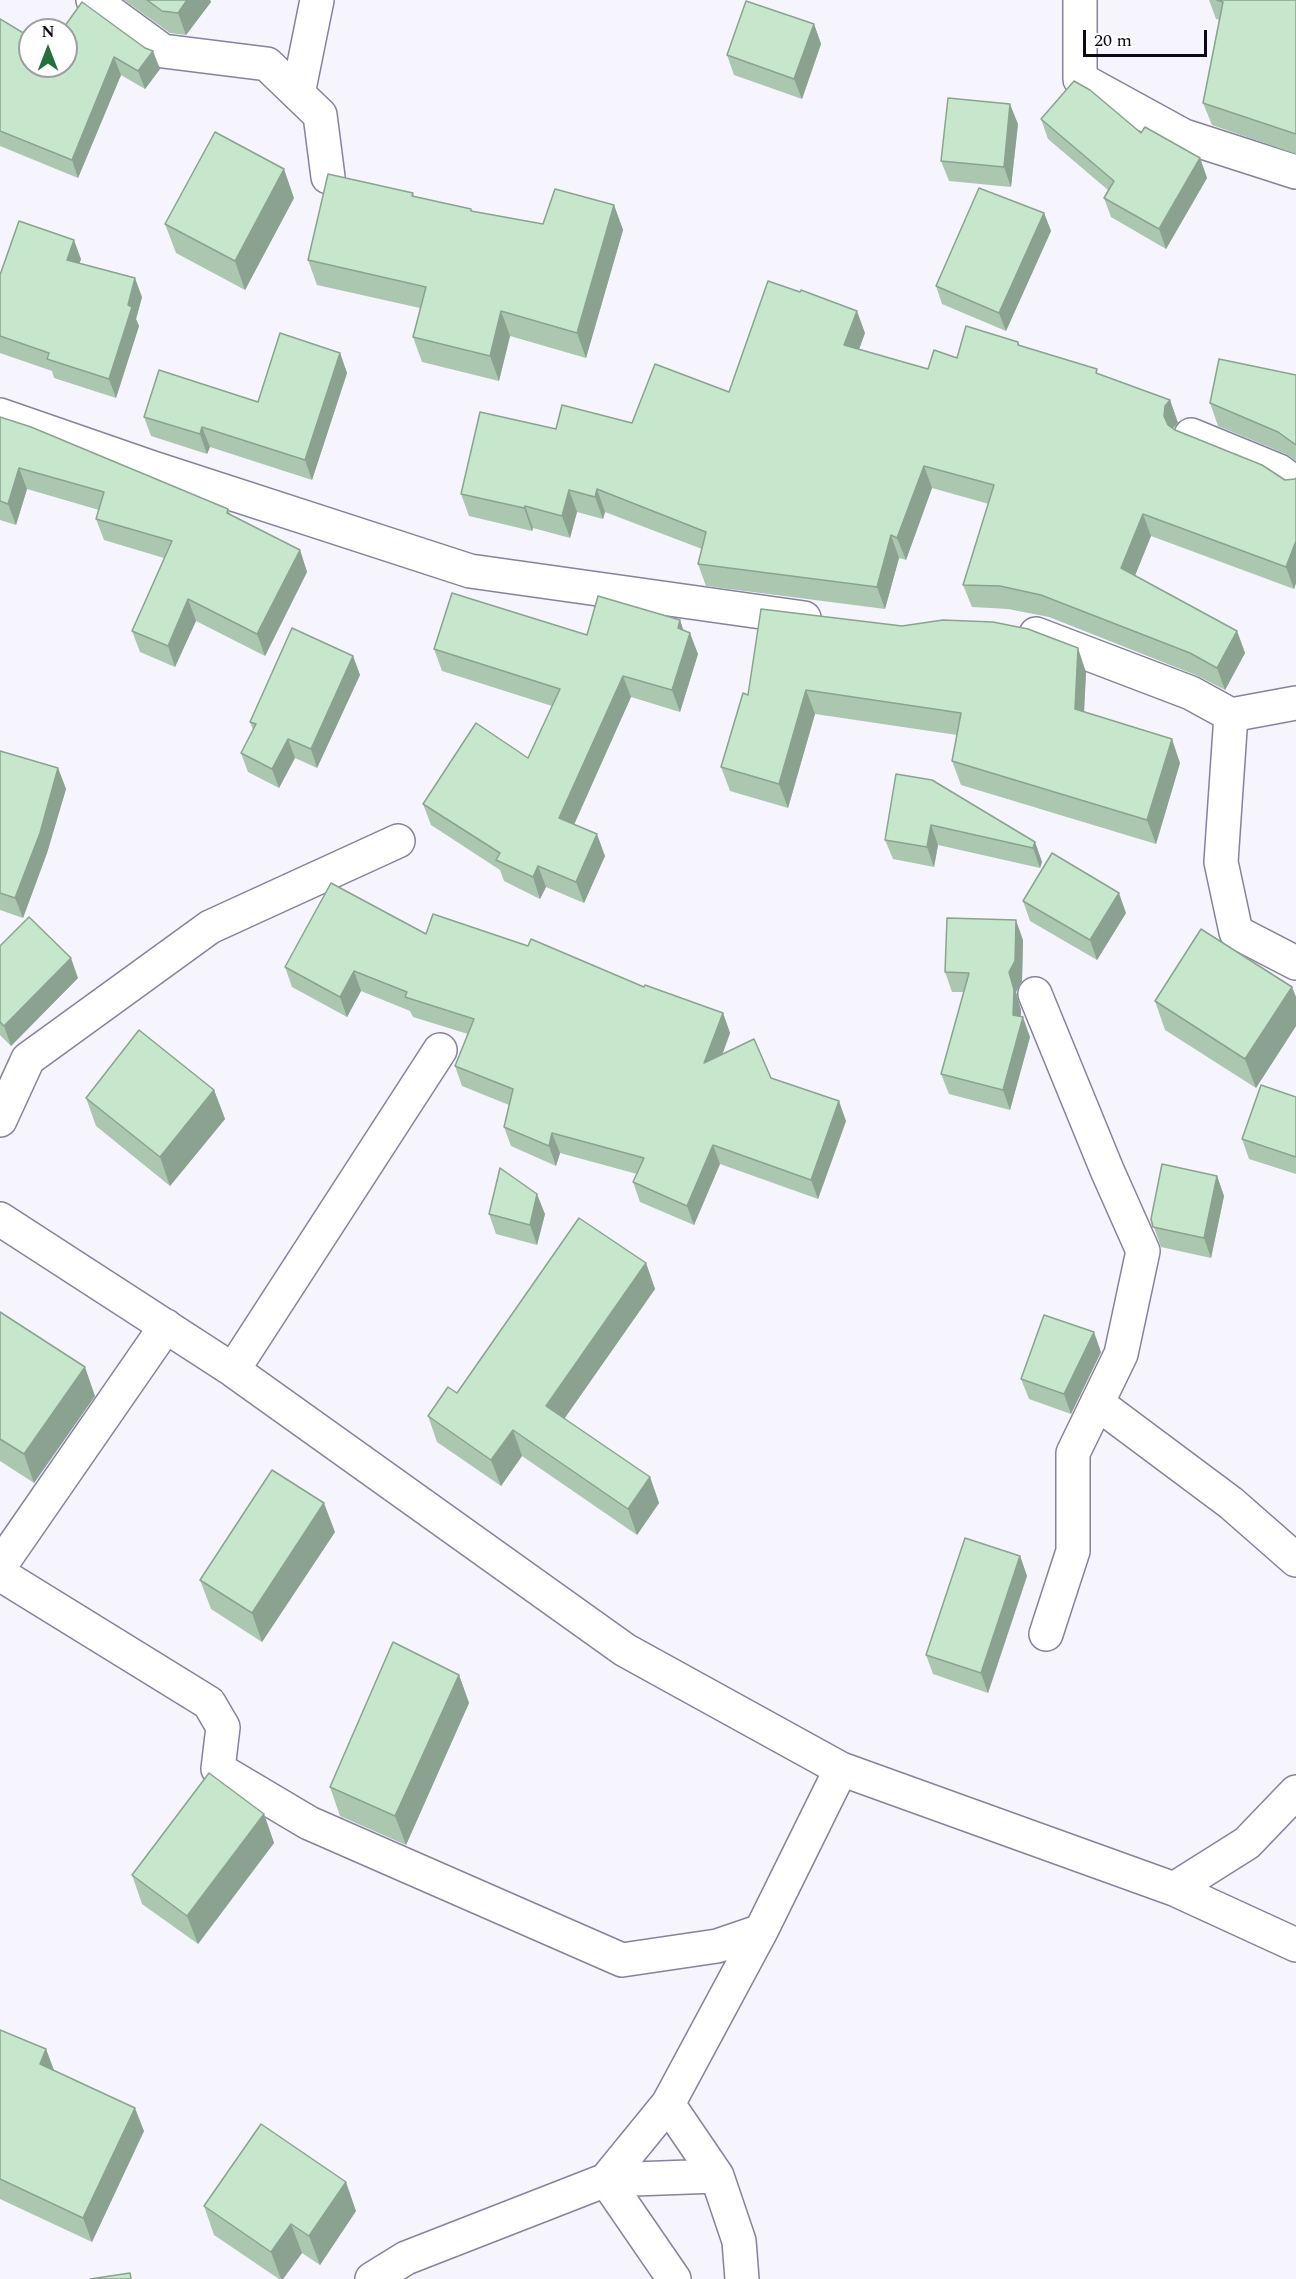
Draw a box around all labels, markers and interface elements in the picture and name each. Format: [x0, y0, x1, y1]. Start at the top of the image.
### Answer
north arrow [18, 18, 78, 78]
scale bar [1086, 18, 1210, 56]
text: N [41, 20, 55, 44]
text: 20 m [1094, 27, 1132, 54]

